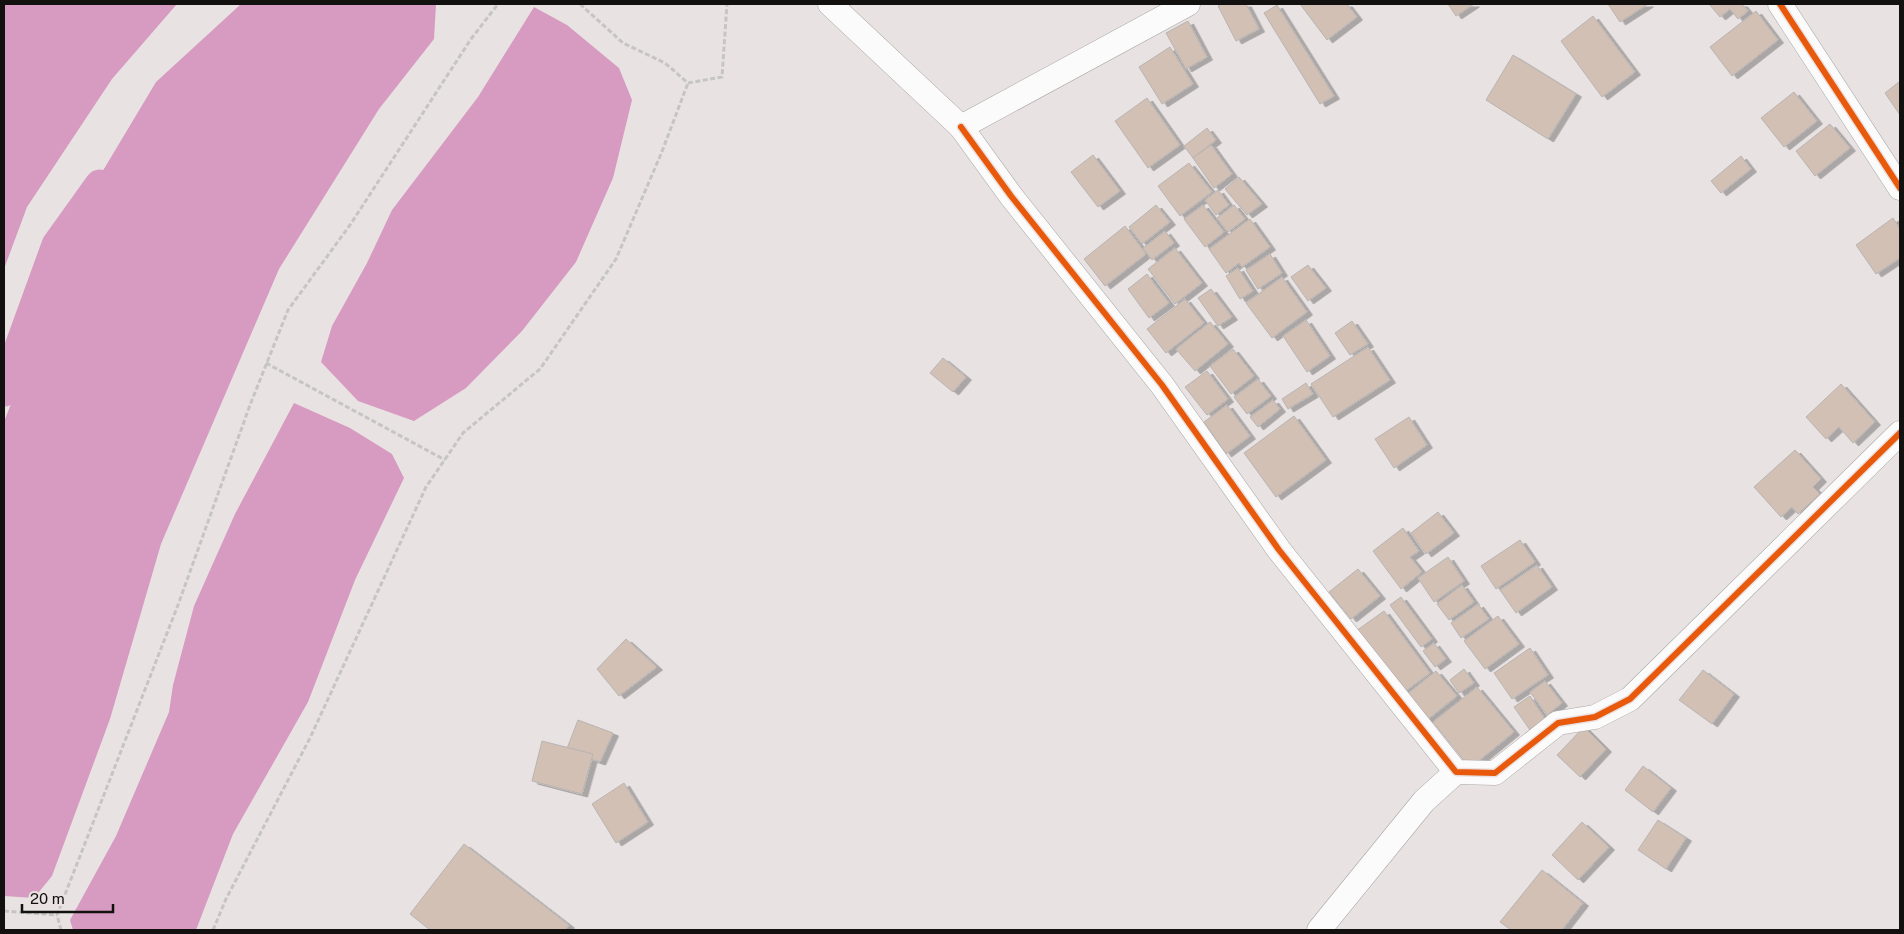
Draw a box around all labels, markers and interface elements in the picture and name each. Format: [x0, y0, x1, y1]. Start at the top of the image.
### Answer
scale bar [22, 882, 114, 914]
text: 20 m [30, 890, 65, 907]

